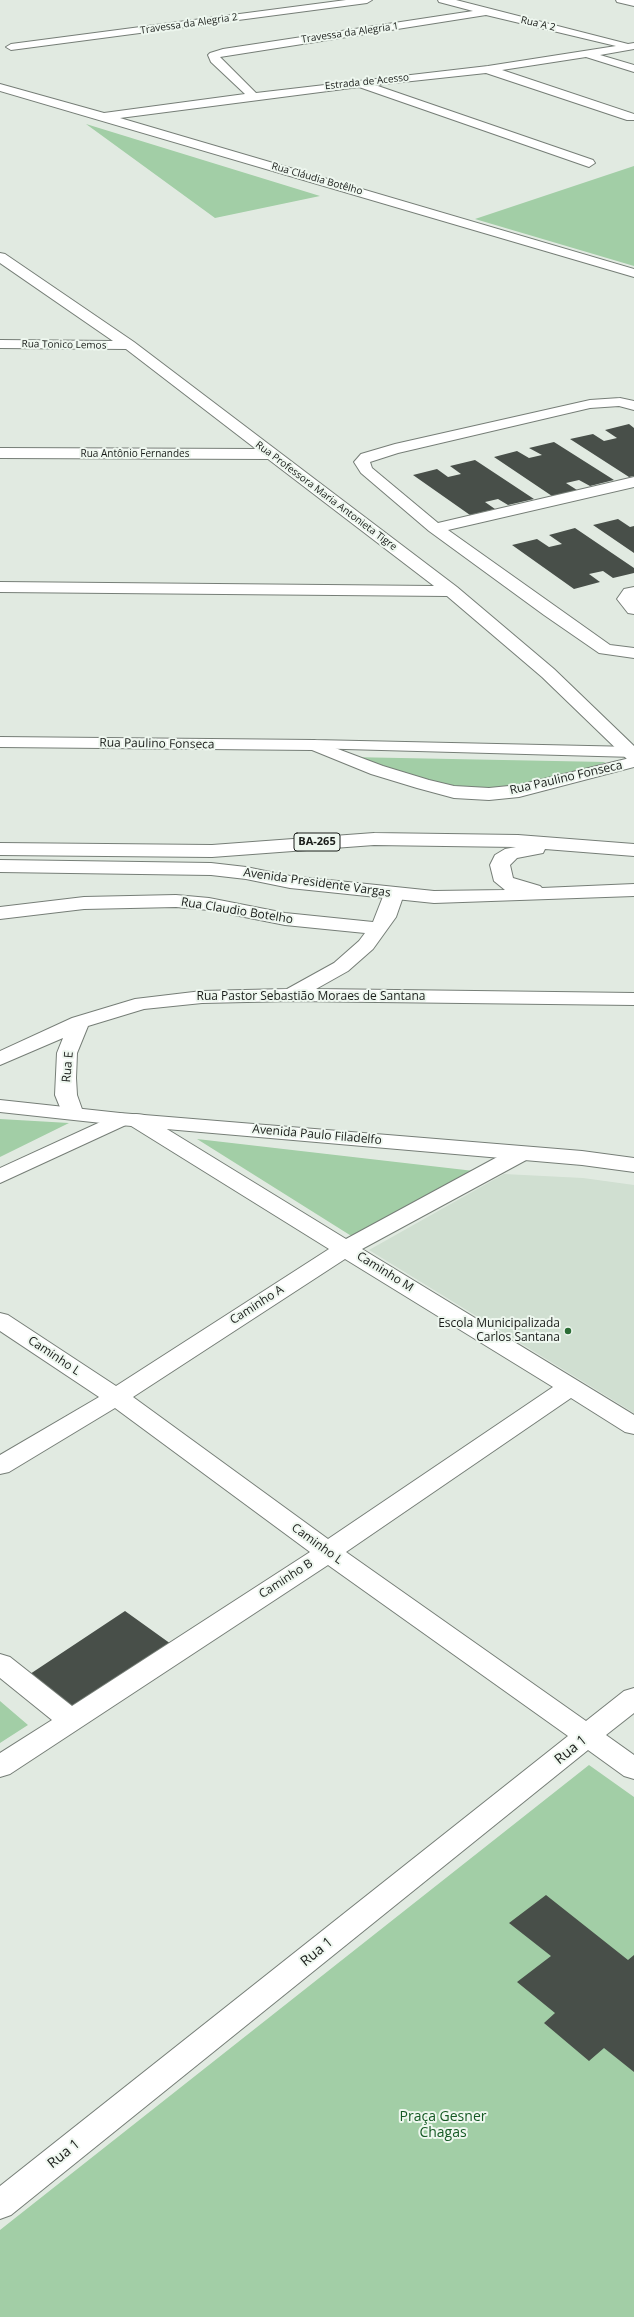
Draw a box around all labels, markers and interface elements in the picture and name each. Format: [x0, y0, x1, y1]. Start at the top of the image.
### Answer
street label: Travessa da Alegria 2 [140, 11, 238, 37]
street label: Rua A 2 [520, 14, 556, 34]
street label: Travessa da Alegria 1 [301, 20, 399, 46]
street label: Estrada de Acesso [324, 72, 410, 92]
street label: Rua Cláudia Botêlho [270, 160, 364, 198]
street label: Rua Tonico Lemos [21, 338, 107, 352]
street label: Rua Professora Maria Antonieta Tigre [253, 439, 399, 553]
street label: Rua Antônio Fernandes [81, 448, 189, 460]
street label: Rua Paulino Fonseca [99, 736, 215, 752]
street label: Rua Paulino Fonseca [508, 758, 624, 798]
road number: BA-265 [294, 833, 340, 851]
street label: Avenida Presidente Vargas [242, 866, 392, 900]
street label: Rua Claudio Botelho [180, 895, 294, 927]
street label: Rua Pastor Sebastião Moraes de Santana [197, 990, 425, 1004]
street label: Rua E [59, 1051, 77, 1083]
street label: Avenida Paulo Filadelfo [252, 1122, 382, 1148]
street label: Caminho M [354, 1249, 416, 1295]
street label: Caminho A [227, 1282, 287, 1328]
place label: Escola Municipalizada Carlos Santana [438, 1317, 560, 1345]
marker: Escola Municipalizada Carlos Santana [563, 1326, 573, 1336]
street label: Caminho L [25, 1333, 83, 1379]
street label: Caminho L [289, 1521, 345, 1567]
street label: Caminho B [256, 1556, 316, 1602]
street label: Rua 1 [551, 1732, 591, 1768]
street label: Rua 1 [297, 1934, 337, 1970]
park label: Praça Gesner Chagas [400, 2109, 486, 2142]
street label: Rua 1 [44, 2136, 84, 2172]

